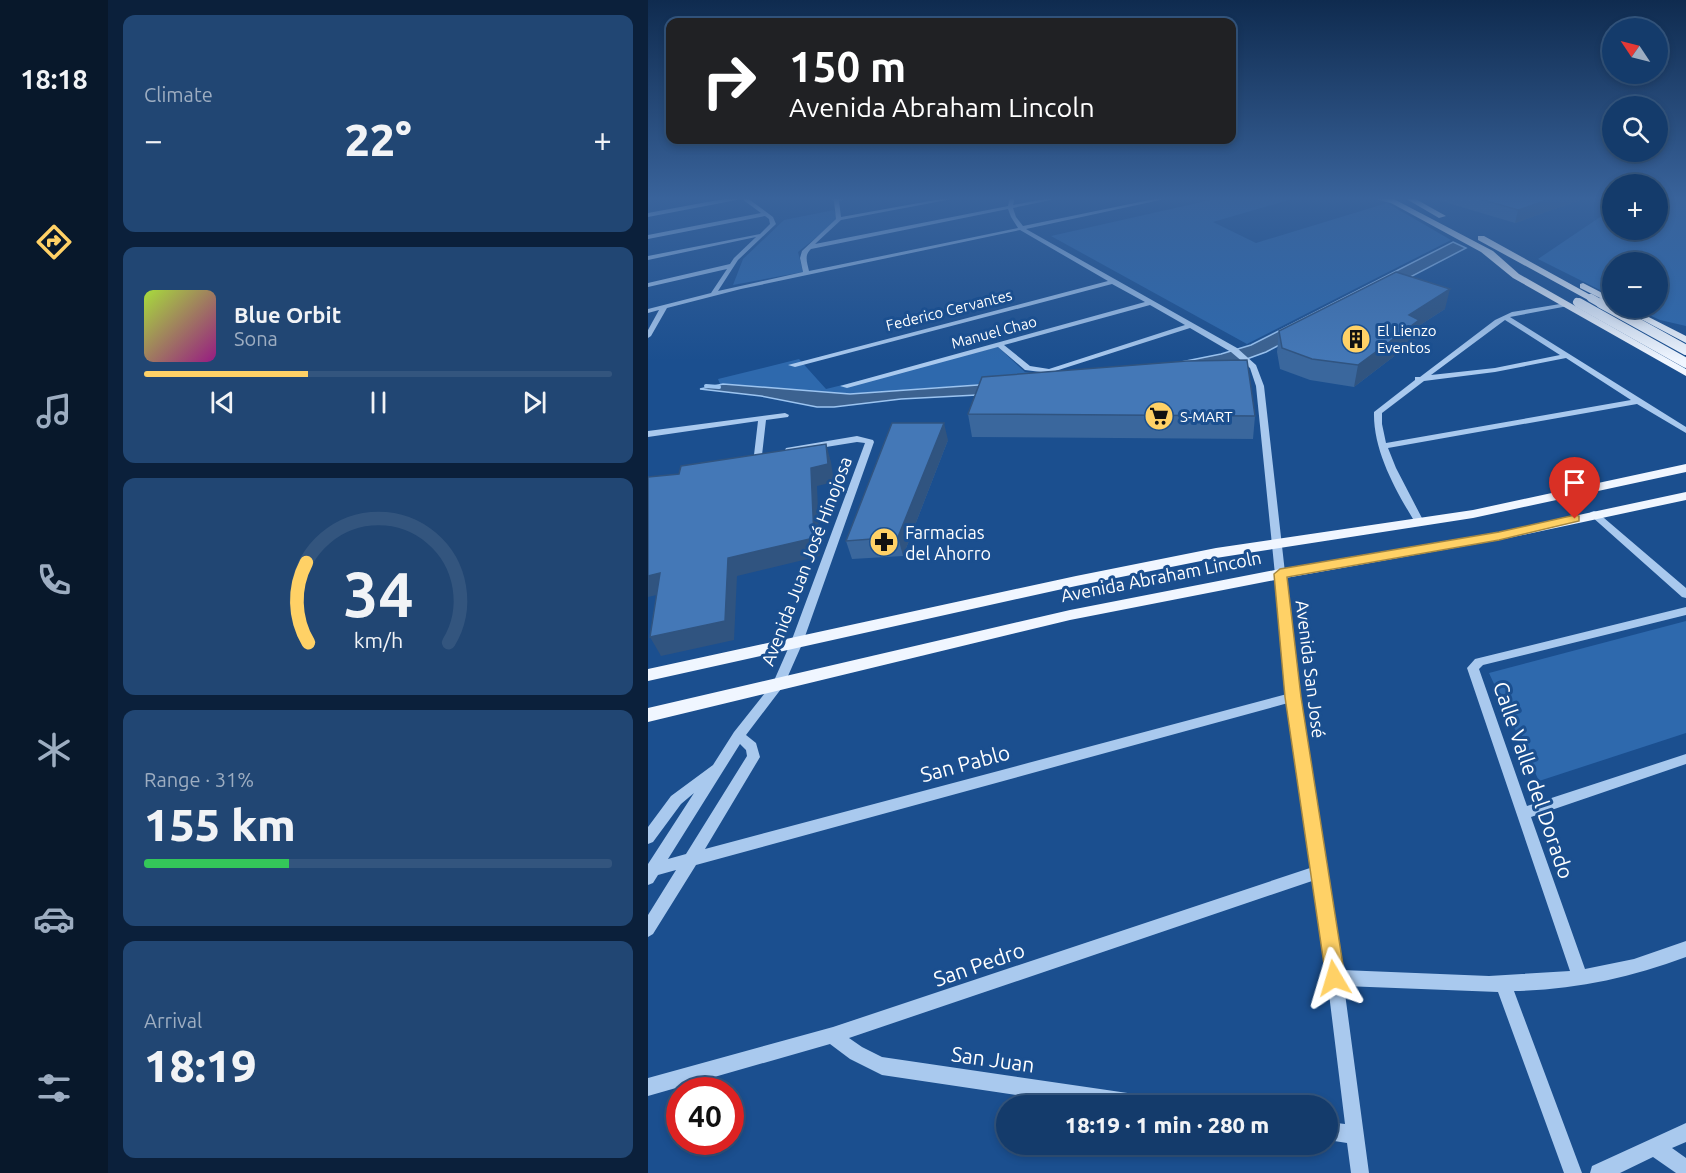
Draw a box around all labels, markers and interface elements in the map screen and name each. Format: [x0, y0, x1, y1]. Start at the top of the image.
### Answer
north arrow [1602, 18, 1668, 84]
map controls [1602, 18, 1668, 318]
icon: right [690, 42, 768, 120]
text: 150 m [789, 43, 906, 90]
text: 18:18 [20, 64, 88, 94]
text: Climate [144, 83, 213, 106]
text: Avenida Abraham Lincoln [789, 92, 1095, 122]
button: search [1602, 96, 1668, 162]
text: 22° [344, 114, 412, 165]
text: − [144, 121, 163, 158]
text: + [593, 121, 612, 158]
button: + [1602, 174, 1668, 240]
icon: directions [33, 221, 75, 263]
button: − [1602, 252, 1668, 318]
street label: Federico Cervantes [884, 286, 1014, 334]
text: Blue Orbit [234, 302, 341, 327]
street label: Manuel Chao [949, 312, 1039, 352]
place label: El Lienzo Eventos [1377, 322, 1436, 356]
building icon: El Lienzo Eventos [1340, 323, 1372, 355]
text: Sona [234, 327, 278, 350]
icon: previous [206, 386, 239, 419]
icon: pause [362, 386, 395, 419]
icon: next [518, 386, 551, 419]
icon: music [33, 390, 75, 432]
supermarket icon: S-MART [1143, 400, 1175, 432]
place label: S-MART [1180, 408, 1233, 425]
street label: Avenida Juan José Hinojosa [757, 454, 855, 668]
pin [1549, 457, 1600, 519]
icon: arrive [1558, 466, 1591, 499]
place label: Farmacias del Ahorro [905, 522, 991, 563]
pharmacy icon: Farmacias del Ahorro [868, 526, 900, 558]
street label: Avenida Abraham Lincoln [1059, 547, 1263, 605]
icon: phone [33, 559, 75, 601]
text: 34 [343, 560, 413, 630]
street label: Avenida San José [1293, 599, 1329, 739]
text: km/h [353, 629, 403, 653]
street label: Calle Valle del Dorado [1489, 678, 1579, 882]
icon: climate [33, 729, 75, 771]
street label: San Pablo [918, 740, 1012, 786]
text: Range · 31% [144, 768, 254, 791]
text: 155 km [144, 799, 296, 850]
icon: car [33, 898, 75, 940]
street label: San Pedro [930, 937, 1028, 991]
position arrow [1302, 946, 1366, 1010]
text: Arrival [144, 1009, 202, 1032]
text: 18:19 [144, 1040, 257, 1091]
street label: San Juan [950, 1041, 1036, 1077]
icon: filters [33, 1067, 75, 1109]
speed limit sign: 40 [666, 1077, 744, 1155]
text: 18:19 · 1 min · 280 m [1065, 1112, 1269, 1137]

